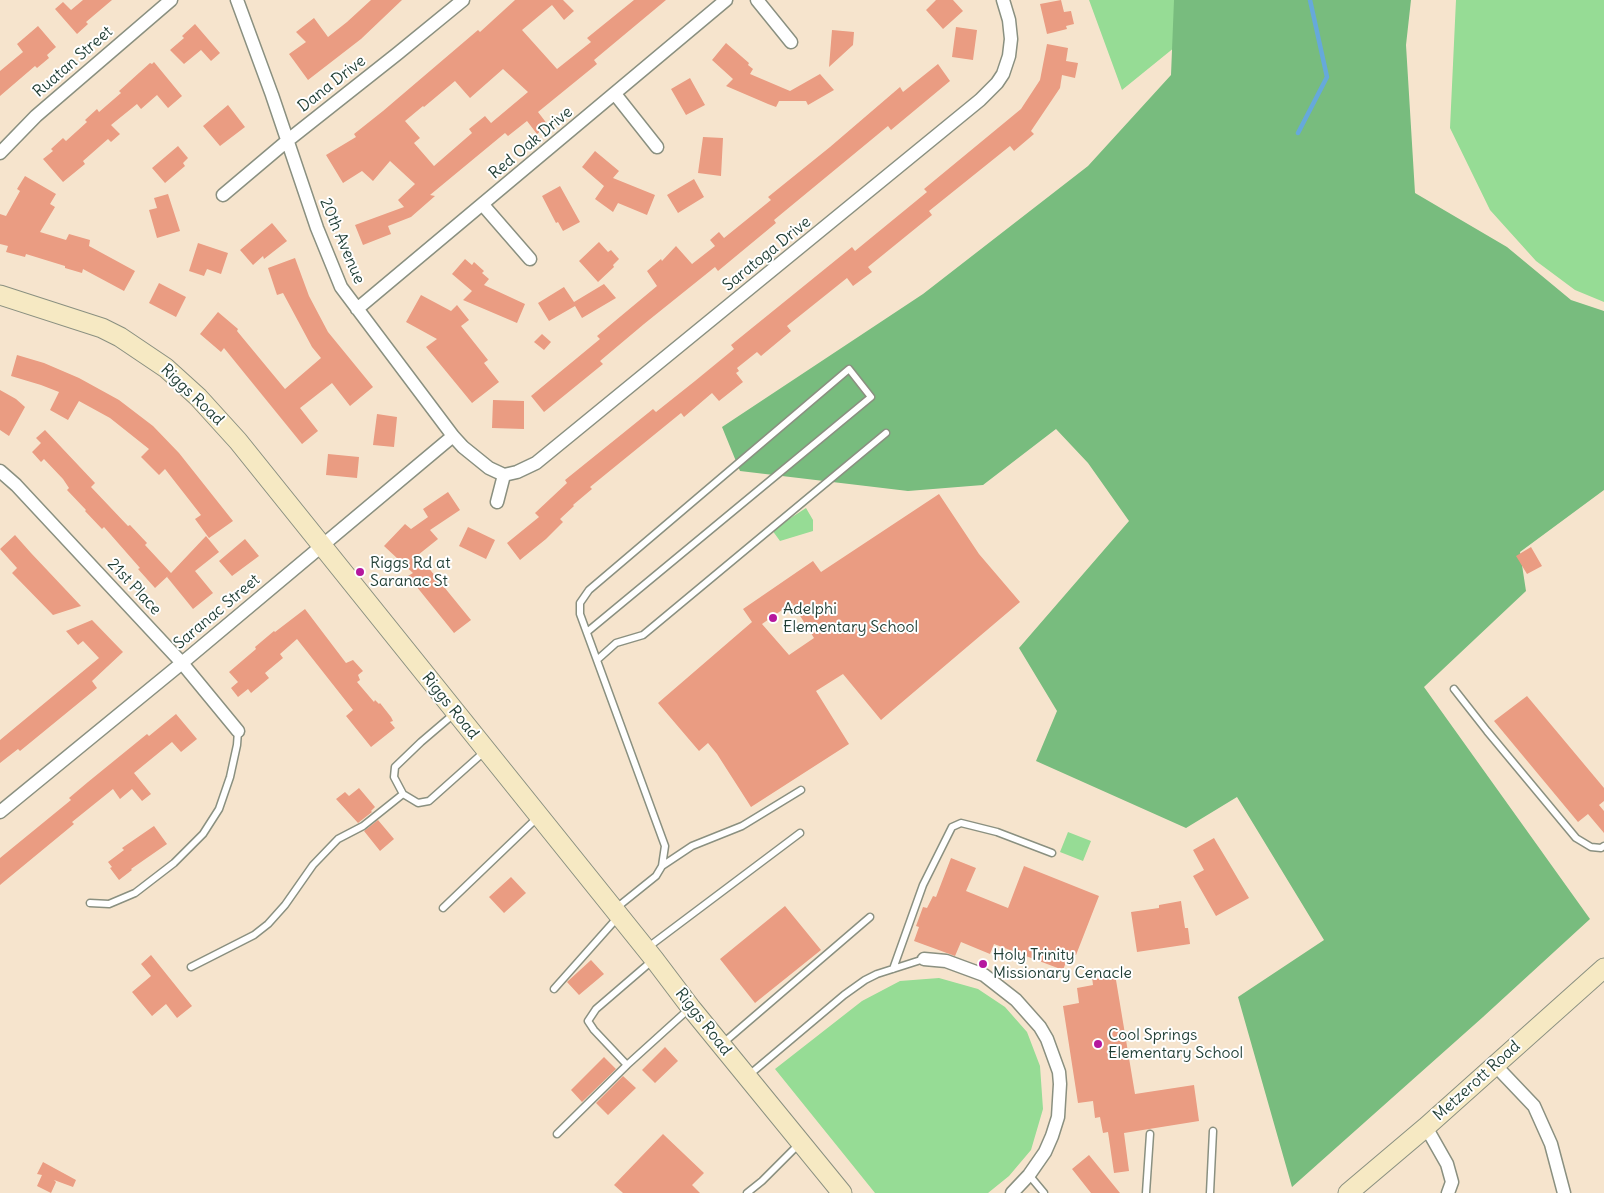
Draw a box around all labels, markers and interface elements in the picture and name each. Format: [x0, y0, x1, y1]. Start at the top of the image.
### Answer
street label: Ruatan Street [29, 22, 117, 102]
street label: Dana Drive [294, 52, 370, 116]
street label: Red Oak Drive [485, 103, 577, 183]
street label: 20th Avenue [315, 195, 369, 287]
street label: Saratoga Drive [719, 213, 815, 295]
street label: Riggs Road [156, 360, 228, 430]
place label: Riggs Rd at Saranac St [370, 553, 451, 591]
street label: 21st Place [103, 555, 165, 619]
marker: Riggs Rd at Saranac St [354, 566, 366, 578]
street label: Saranac Street [170, 570, 264, 654]
place label: Adelphi Elementary School [783, 599, 918, 637]
marker: Adelphi Elementary School [767, 612, 779, 624]
street label: Riggs Road [417, 669, 483, 743]
place label: Holy Trinity Missionary Cenacle [993, 945, 1132, 983]
marker: Holy Trinity Missionary Cenacle [977, 958, 989, 970]
street label: Riggs Road [671, 984, 735, 1060]
place label: Cool Springs Elementary School [1108, 1025, 1243, 1063]
street label: Metzerott Road [1430, 1037, 1524, 1125]
marker: Cool Springs Elementary School [1092, 1038, 1104, 1050]

